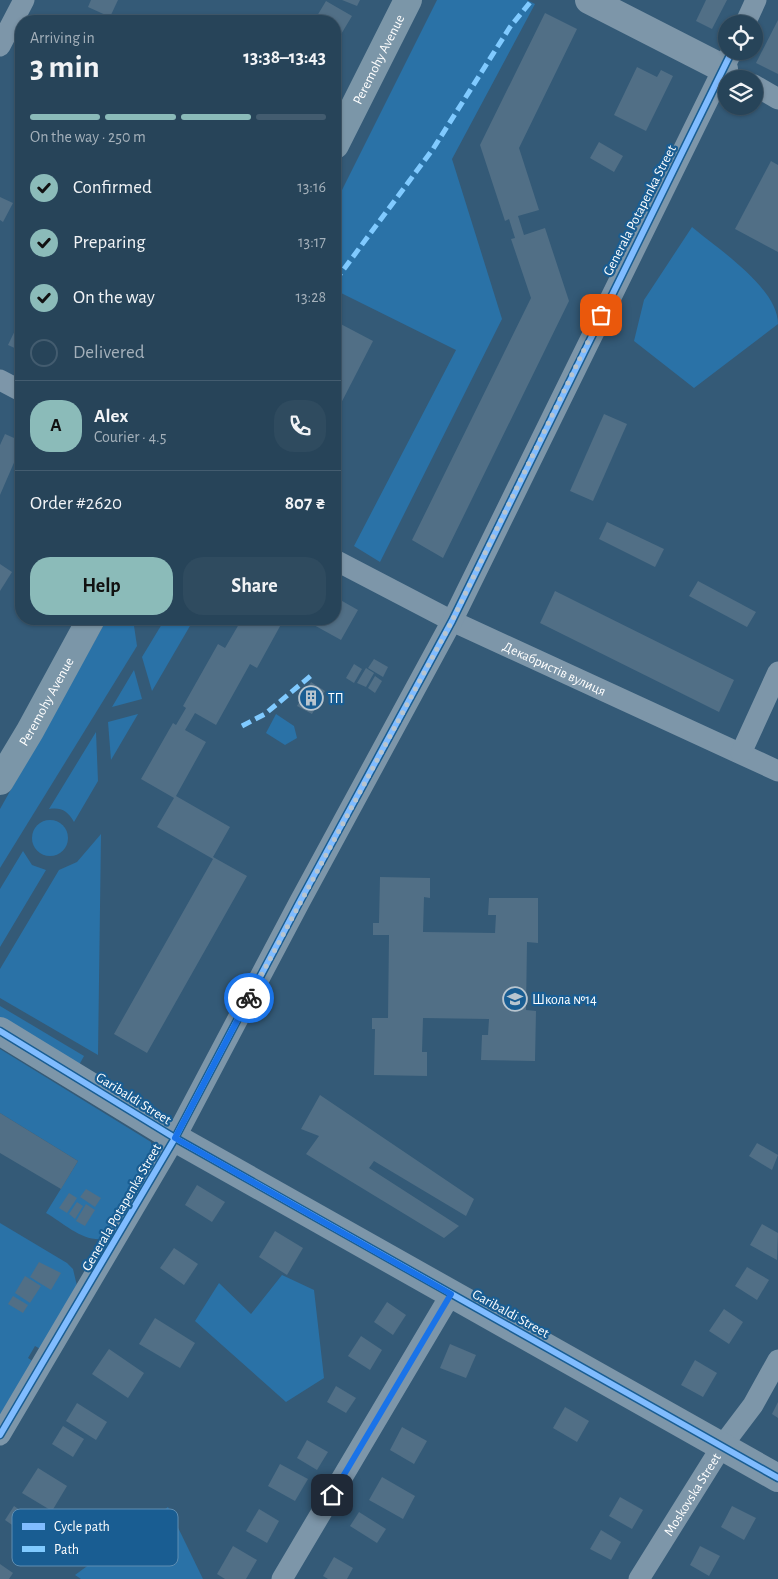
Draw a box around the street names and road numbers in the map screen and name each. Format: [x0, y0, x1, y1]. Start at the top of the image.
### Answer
street label: Peremohy Avenue [351, 13, 407, 107]
street label: Generala Potapenka Street [601, 142, 679, 278]
street label: Декабристів вулиця [501, 639, 608, 699]
street label: Peremohy Avenue [17, 655, 77, 748]
street label: Garibaldi Street [93, 1070, 174, 1128]
street label: Generala Potapenka Street [80, 1141, 164, 1274]
street label: Garibaldi Street [470, 1287, 552, 1341]
street label: Moskovska Street [662, 1450, 724, 1539]

